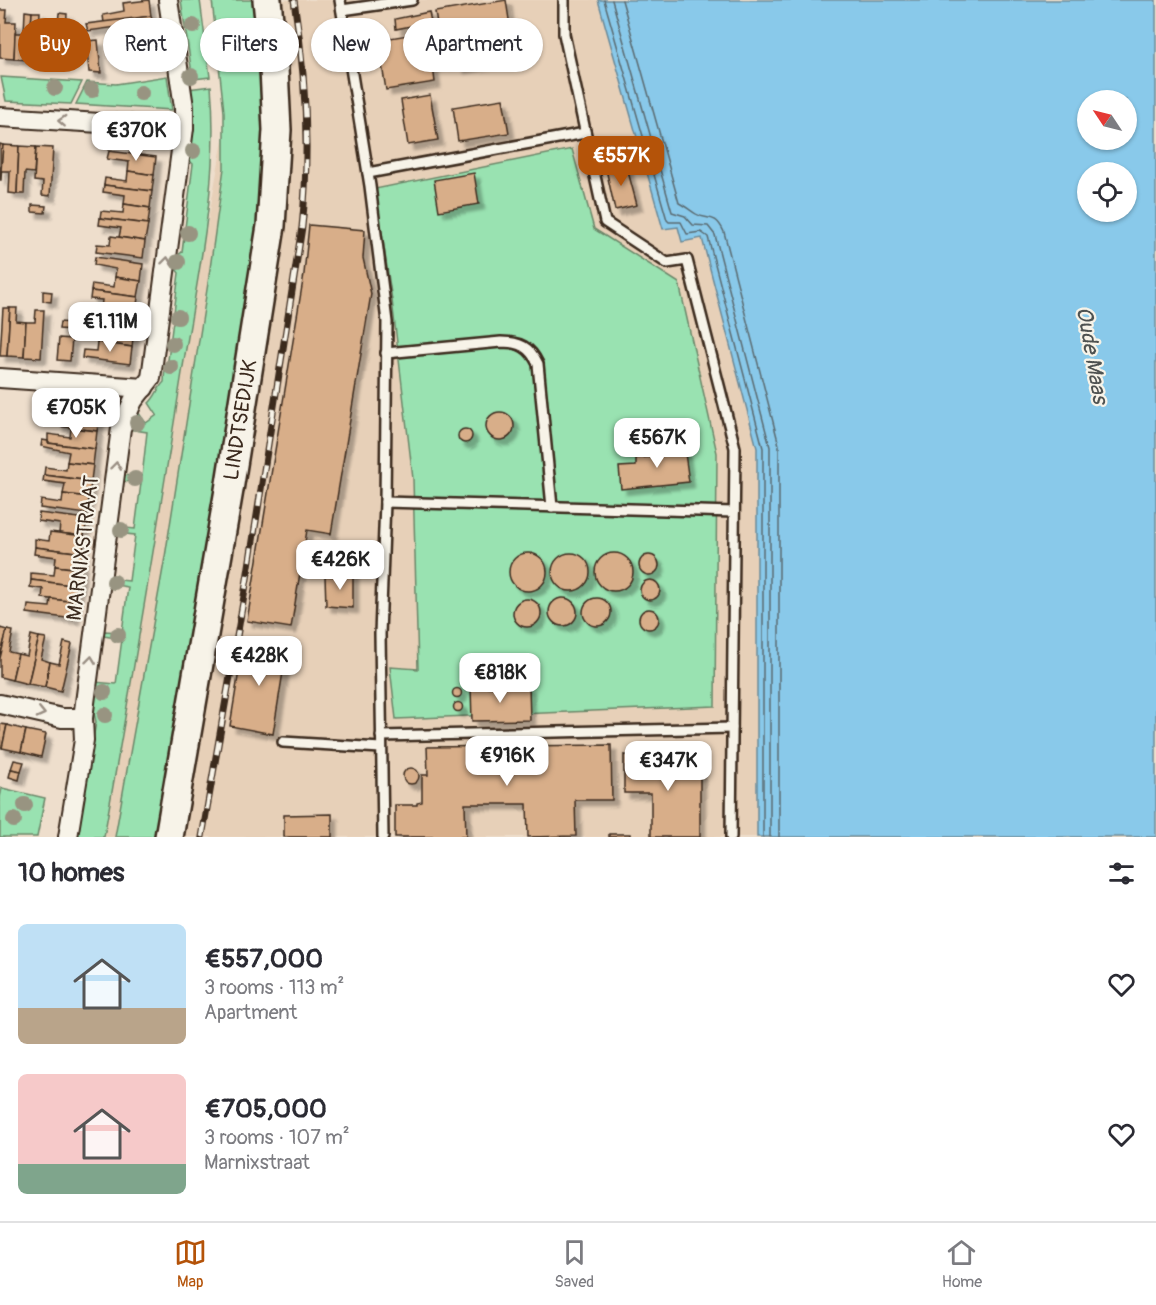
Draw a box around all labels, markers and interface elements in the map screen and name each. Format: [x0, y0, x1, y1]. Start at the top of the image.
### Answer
chip: Buy [18, 18, 91, 72]
chip: Rent [103, 18, 188, 72]
chip: Filters [200, 18, 299, 72]
chip: New [311, 18, 391, 72]
chip: Apartment [403, 18, 543, 72]
north arrow [1077, 90, 1137, 150]
map controls [1077, 90, 1137, 222]
pin: €370K [94, 111, 178, 162]
one-way arrow [58, 115, 67, 128]
text: €370K [106, 118, 166, 143]
pin: €557K [579, 136, 663, 187]
text: €557K [592, 143, 650, 168]
button: locate [1077, 162, 1137, 222]
one-way arrow [160, 256, 172, 265]
pin: €1.11M [61, 302, 159, 353]
water label: Oude Maas [1070, 304, 1115, 408]
text: €1.11M [82, 309, 138, 334]
street label: LINDTSEDIJK [217, 357, 263, 482]
pin: €705K [34, 388, 118, 439]
text: €705K [46, 395, 106, 420]
pin: €567K [615, 418, 699, 469]
text: €567K [628, 425, 686, 450]
one-way arrow [109, 462, 121, 471]
street label: MARNIXSTRAAT [61, 473, 105, 622]
pin: €426K [298, 540, 382, 591]
text: €426K [310, 547, 370, 572]
pin: €428K [217, 636, 301, 687]
text: €428K [230, 643, 288, 668]
pin: €818K [458, 653, 542, 704]
one-way arrow [84, 655, 97, 664]
text: €818K [473, 660, 527, 685]
one-way arrow [36, 706, 46, 719]
pin: €916K [465, 736, 549, 787]
pin: €347K [626, 741, 710, 792]
text: €916K [479, 743, 535, 768]
text: €347K [639, 748, 697, 773]
text: 10 homes [18, 857, 124, 889]
icon: filters [1105, 857, 1138, 890]
text: €557,000 [204, 943, 323, 975]
icon: home [66, 948, 138, 1020]
icon: heart [1105, 968, 1138, 1001]
text: 3 rooms · 113 m² [204, 975, 344, 1000]
text: Apartment [204, 1000, 297, 1025]
text: €705,000 [204, 1093, 327, 1125]
icon: home [66, 1098, 138, 1170]
icon: heart [1105, 1118, 1138, 1151]
text: 3 rooms · 107 m² [204, 1125, 350, 1150]
text: Marnixstraat [204, 1150, 310, 1175]
tab: Map [174, 1236, 207, 1292]
tab: Saved [554, 1236, 594, 1292]
tab: Home [942, 1236, 982, 1292]

